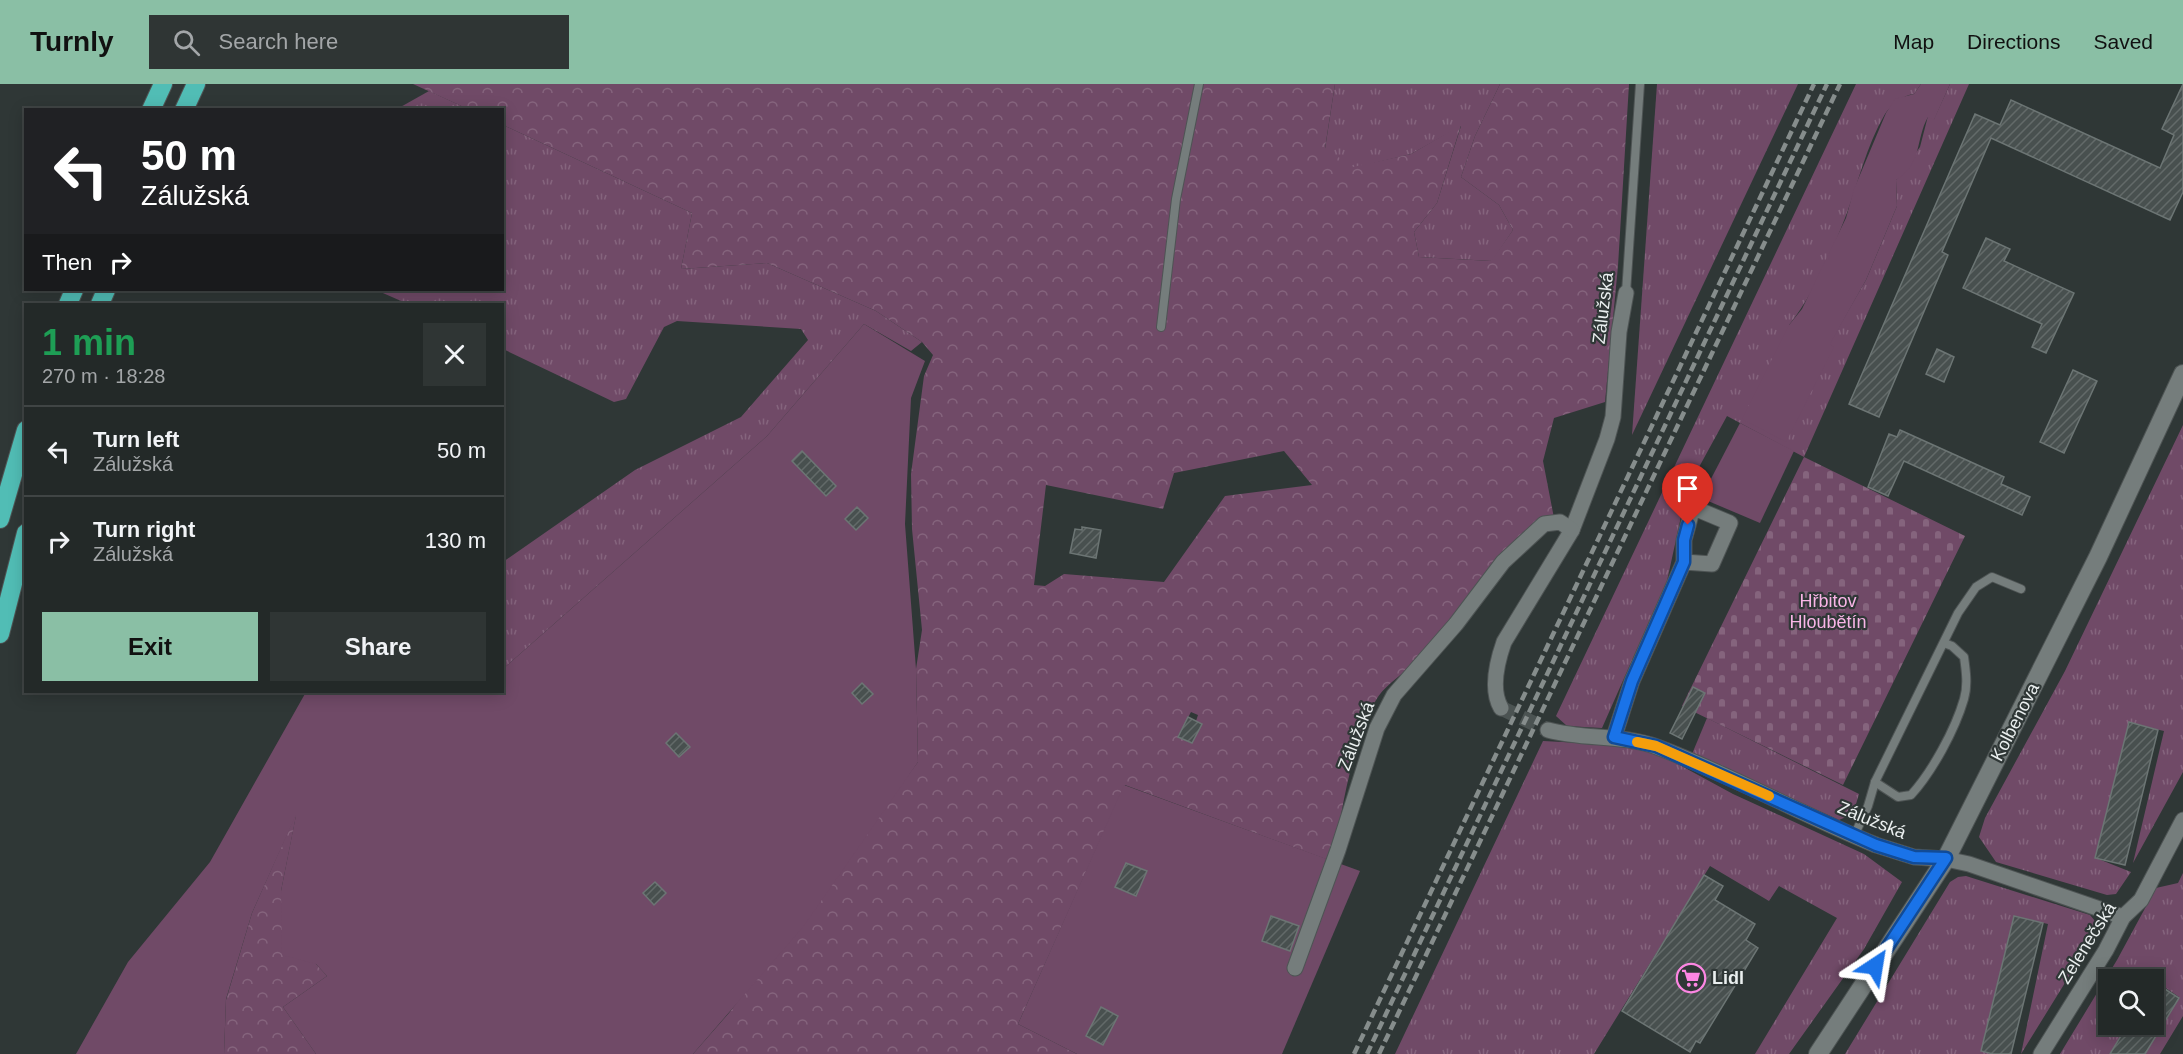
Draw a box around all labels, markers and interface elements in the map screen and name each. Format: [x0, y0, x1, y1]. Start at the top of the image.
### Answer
search box [149, 15, 569, 69]
text: Turnly [30, 26, 113, 57]
icon: search [170, 26, 203, 59]
text: Search here [218, 29, 338, 54]
text: Map [1893, 30, 1934, 53]
text: Directions [1967, 30, 2060, 53]
text: Saved [2093, 30, 2153, 53]
icon: left [42, 132, 120, 210]
text: 50 m [141, 132, 237, 179]
text: Zálužská [141, 181, 249, 211]
icon: right [104, 246, 137, 279]
text: Then [42, 250, 92, 275]
street label: Zálužská [1589, 270, 1617, 345]
text: 1 min [42, 322, 136, 363]
button: close [423, 323, 486, 386]
text: 270 m · 18:28 [42, 365, 165, 387]
text: Turn left [93, 427, 179, 452]
icon: left [42, 435, 75, 468]
text: 50 m [437, 438, 486, 463]
text: Zálužská [93, 453, 173, 475]
pin [1662, 463, 1713, 525]
icon: arrive [1671, 472, 1704, 505]
text: Turn right [93, 517, 195, 542]
icon: right [42, 525, 75, 558]
text: 130 m [425, 528, 486, 553]
text: Zálužská [93, 543, 173, 565]
park label: Hřbitov Hloubětín [1789, 591, 1867, 632]
button: Exit [42, 612, 258, 681]
button: Share [270, 612, 486, 681]
street label: Kolbenova [1987, 679, 2044, 764]
street label: Zálužská [1334, 698, 1379, 773]
street label: Zálužská [1835, 797, 1910, 843]
street label: Zelenečská [2054, 898, 2120, 987]
position arrow [1843, 934, 1907, 998]
supermarket icon: Lidl [1675, 962, 1707, 994]
place label: Lidl [1712, 968, 1744, 988]
map controls [2098, 969, 2164, 1035]
button: search [2098, 969, 2164, 1035]

